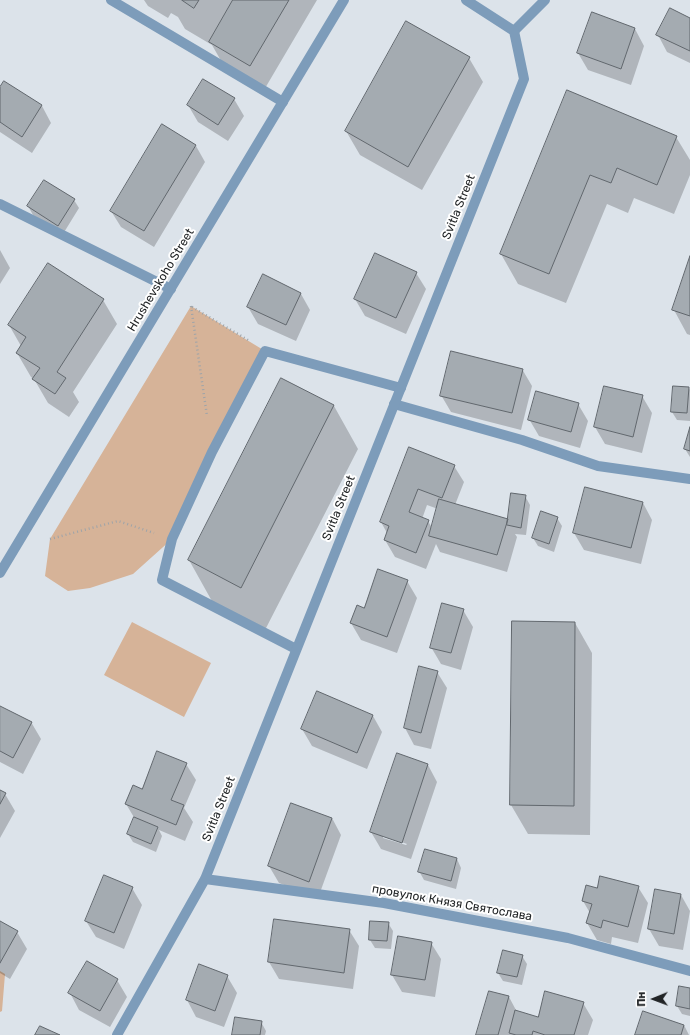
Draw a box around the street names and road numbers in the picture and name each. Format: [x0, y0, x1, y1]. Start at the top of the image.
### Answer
street label: Svitla Street [439, 172, 479, 242]
street label: Hrushevskoho Street [125, 226, 197, 334]
street label: Svitla Street [319, 473, 359, 543]
street label: Svitla Street [199, 774, 239, 844]
street label: провулок Князя Святослава [371, 882, 533, 924]

